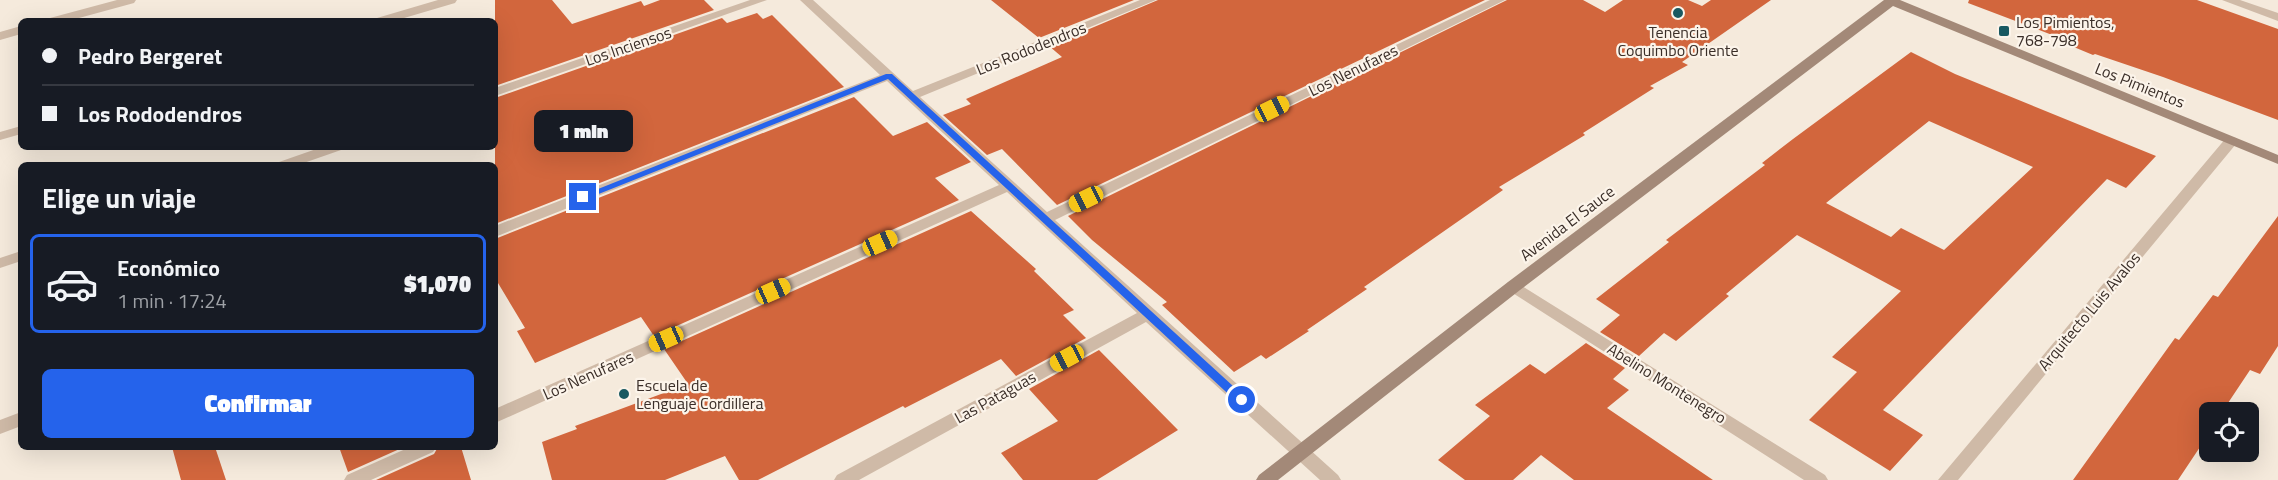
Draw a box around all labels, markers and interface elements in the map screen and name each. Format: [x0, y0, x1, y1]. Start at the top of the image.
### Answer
marker: Tenencia Coquimbo Oriente [1671, 6, 1685, 20]
place label: Los Pimientos, 768-798 [2016, 10, 2115, 52]
street label: Los Rododendros [972, 15, 1090, 81]
street label: Los Inciensos [582, 20, 674, 72]
place label: Tenencia Coquimbo Oriente [1617, 20, 1739, 62]
marker: Los Pimientos, 768-798 [1997, 24, 2011, 38]
street label: Los Nenufares [1304, 38, 1402, 102]
text: Pedro Bergeret [78, 39, 222, 73]
street label: Los Pimientos [2091, 56, 2189, 114]
car [1252, 93, 1292, 125]
text: Los Rododendros [78, 97, 242, 131]
callout: 1 min [534, 110, 632, 152]
text: 1 min [559, 115, 608, 146]
text: Elige un viaje [42, 177, 196, 218]
street label: Avenida El Sauce [1515, 179, 1619, 267]
route end [569, 183, 596, 210]
car [1066, 183, 1106, 215]
car [860, 227, 900, 259]
street label: Arquitecto Luis Avalos [2032, 246, 2146, 376]
text: Económico [117, 251, 220, 285]
icon: car [45, 257, 99, 311]
text: $1,070 [404, 267, 471, 301]
car [753, 275, 793, 307]
text: 1 min · 17:24 [117, 285, 227, 316]
car [646, 323, 686, 355]
street label: Abelino Montenegro [1603, 337, 1731, 429]
car [1047, 342, 1087, 374]
street label: Los Nenufares [539, 344, 637, 406]
street label: Las Pataguas [950, 365, 1040, 429]
button: Confirmar [42, 369, 474, 438]
place label: Escuela de Lenguaje Cordillera [636, 373, 763, 415]
route start [1228, 386, 1255, 413]
marker: Escuela de Lenguaje Cordillera [617, 387, 631, 401]
map controls [2199, 402, 2259, 462]
button: locate [2199, 402, 2259, 462]

